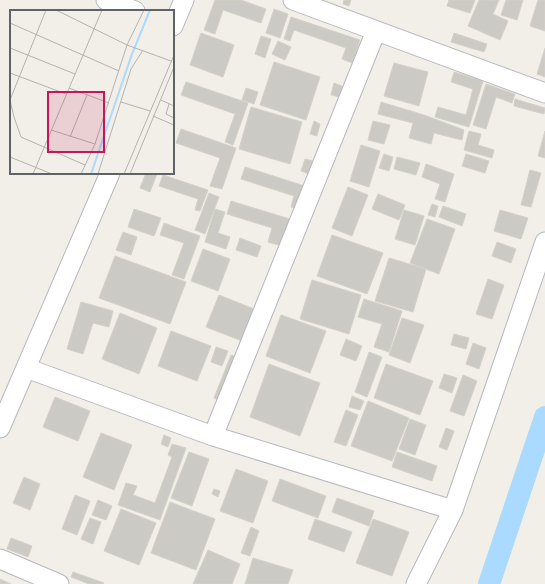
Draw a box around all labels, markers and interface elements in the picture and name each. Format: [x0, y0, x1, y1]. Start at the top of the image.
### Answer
inset map [10, 10, 174, 174]

